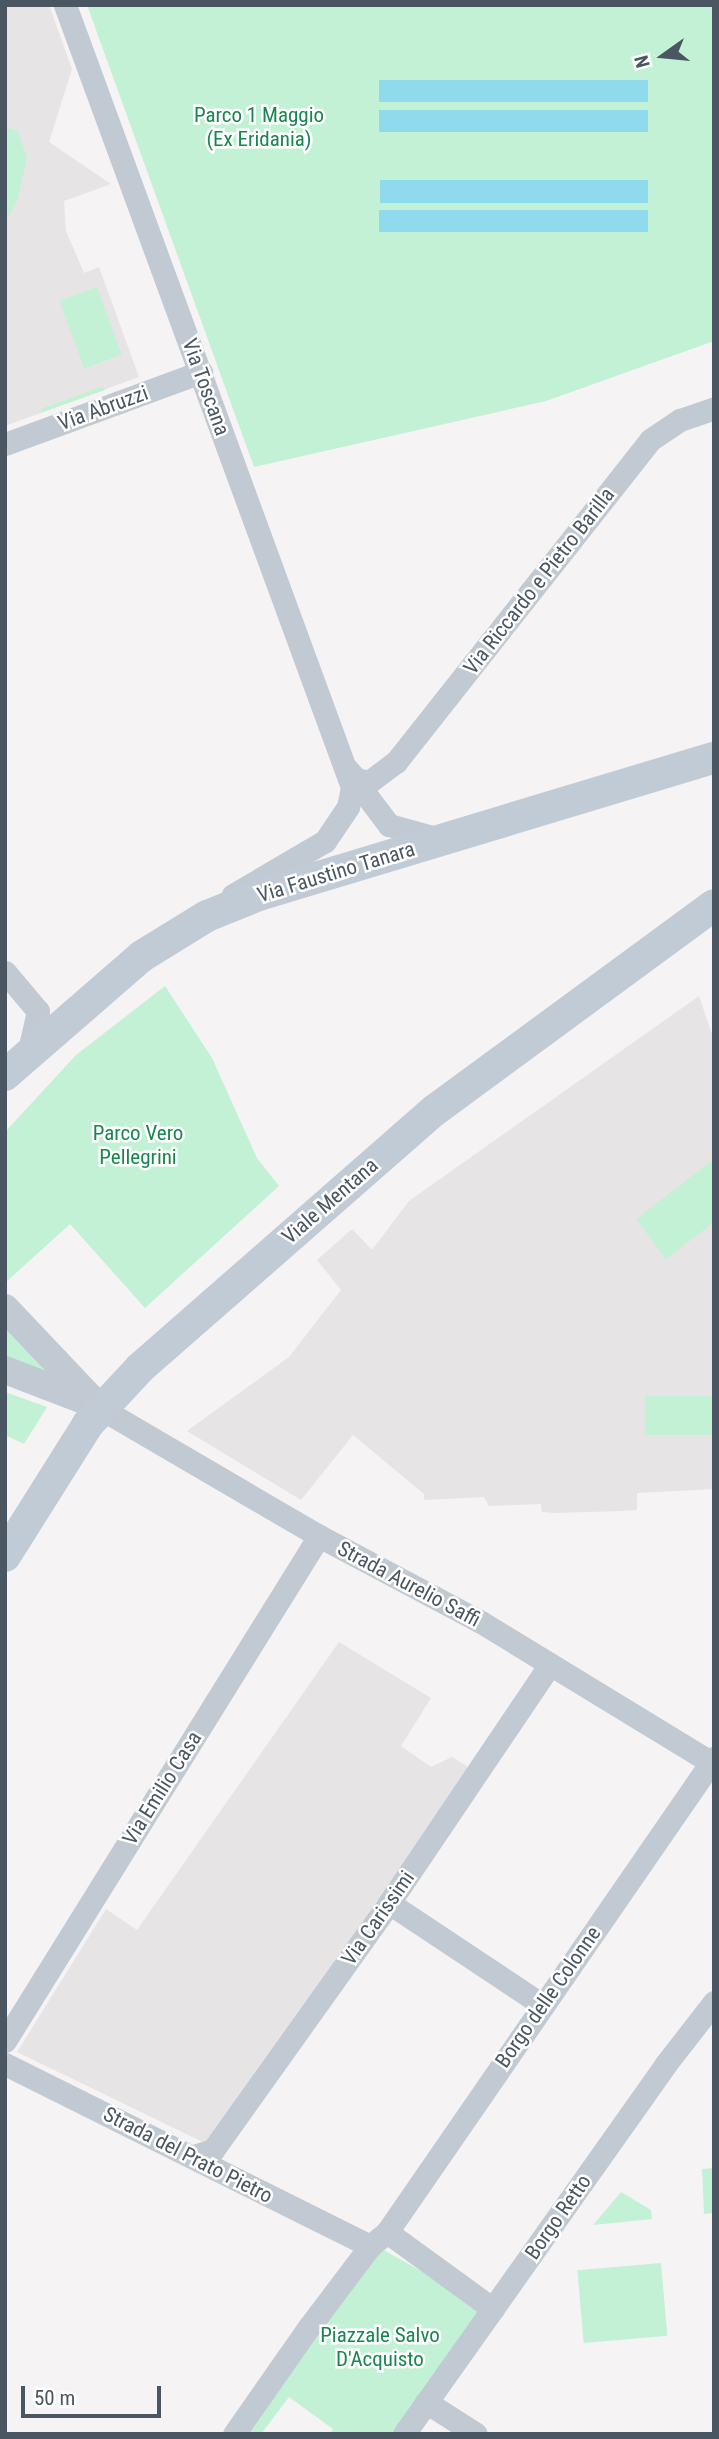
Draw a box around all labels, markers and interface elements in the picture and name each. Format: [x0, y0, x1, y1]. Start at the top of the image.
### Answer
north arrow [628, 21, 698, 91]
text: N [630, 53, 655, 70]
park label: Parco 1 Maggio (Ex Eridania) [194, 102, 324, 152]
street label: Via Toscana [177, 335, 235, 439]
street label: Via Abruzzi [55, 380, 151, 436]
street label: Via Riccardo e Pietro Barilla [458, 483, 620, 679]
street label: Via Faustino Tanara [254, 836, 418, 908]
park label: Parco Vero Pellegrini [93, 1120, 183, 1170]
street label: Viale Mentana [277, 1153, 383, 1249]
street label: Strada Aurelio Saffi [333, 1536, 485, 1632]
street label: Via Emilio Casa [117, 1727, 207, 1849]
street label: Via Carissimi [336, 1866, 420, 1970]
street label: Borgo delle Colonne [490, 1922, 606, 2072]
street label: Strada del Prato Pietro [99, 2101, 277, 2209]
street label: Borgo Retto [520, 2170, 596, 2264]
park label: Piazzale Salvo D'Acquisto [320, 2322, 440, 2372]
scale bar [24, 2372, 164, 2416]
text: 50 m [34, 2386, 75, 2410]

